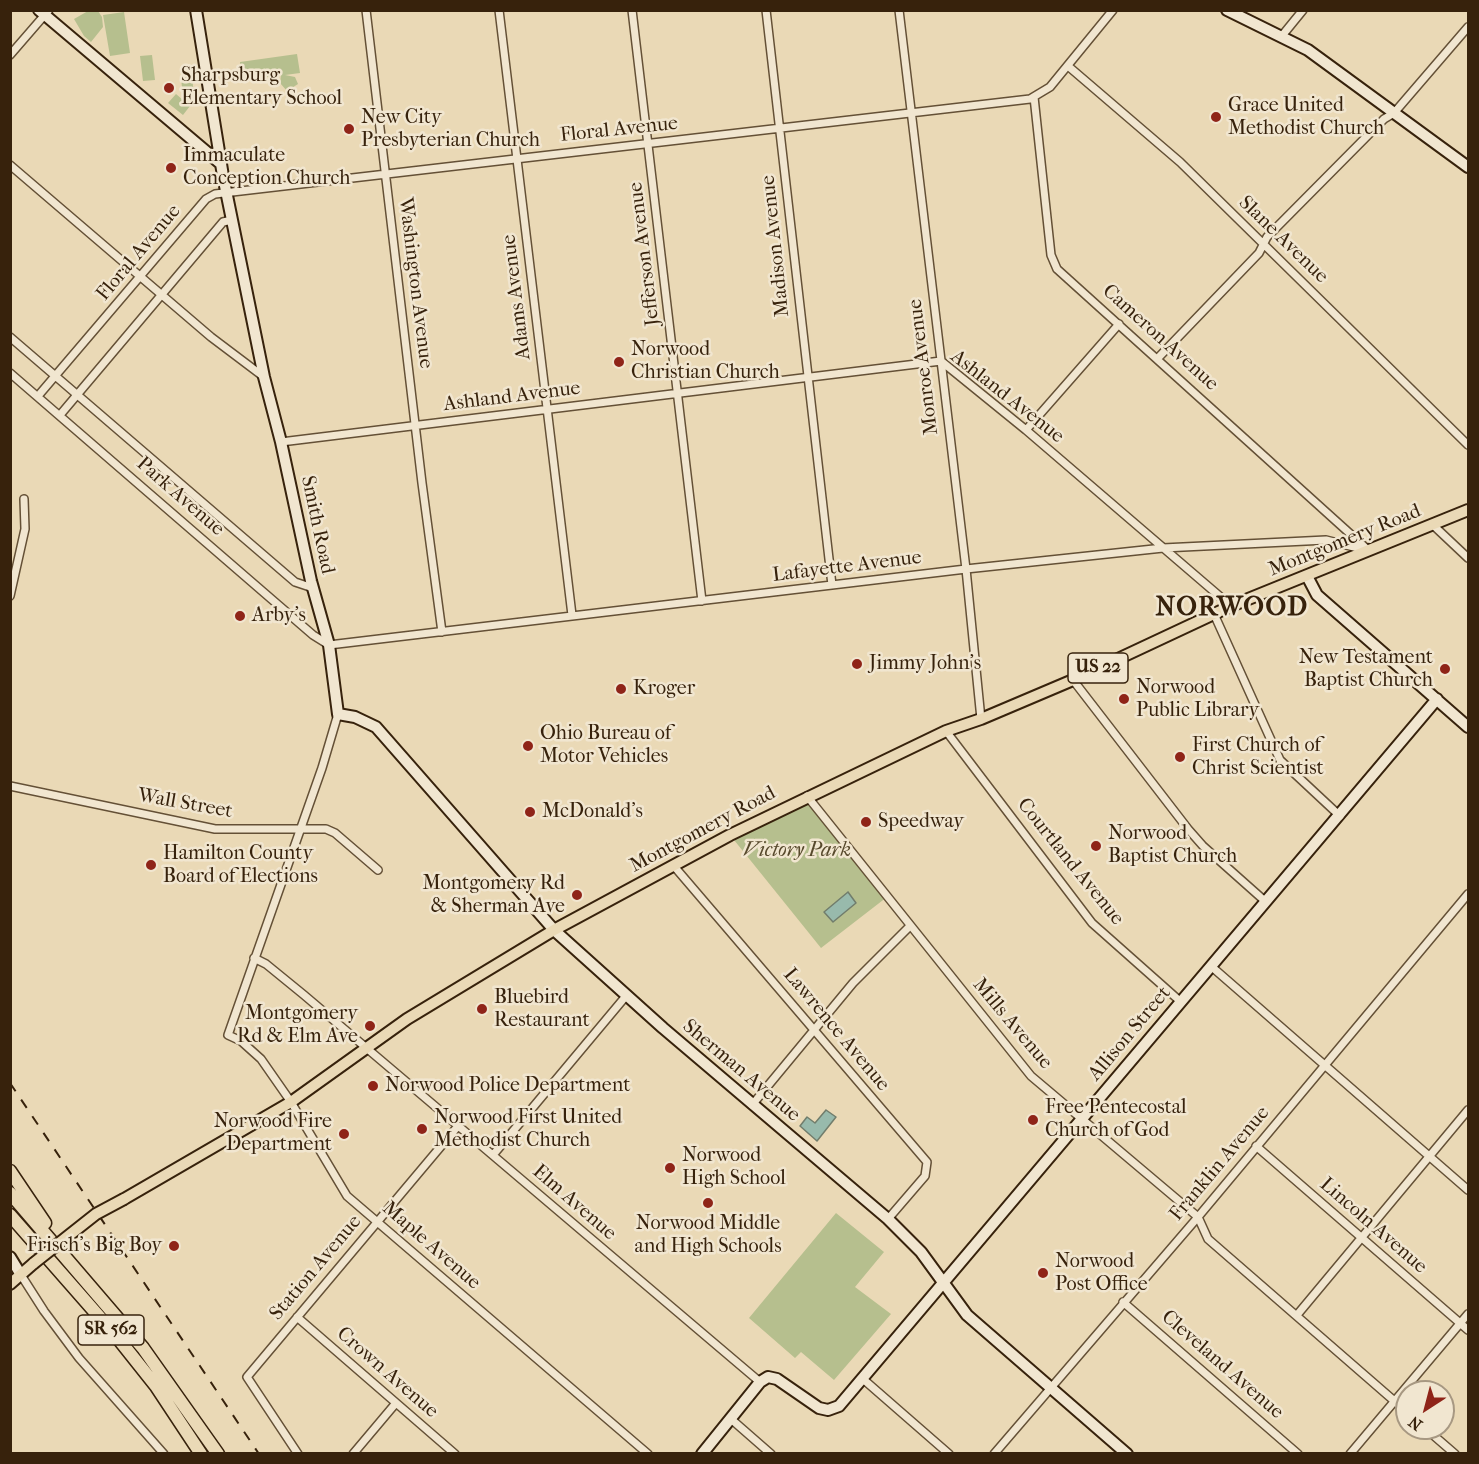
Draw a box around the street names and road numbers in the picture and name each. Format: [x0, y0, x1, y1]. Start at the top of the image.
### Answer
street label: Floral Avenue [559, 112, 679, 148]
street label: Madison Avenue [757, 174, 795, 318]
street label: Jefferson Avenue [624, 181, 666, 327]
street label: Slane Avenue [1233, 191, 1333, 289]
street label: Washington Avenue [393, 196, 437, 370]
street label: Floral Avenue [92, 200, 186, 306]
street label: Adams Avenue [497, 233, 537, 361]
street label: Cameron Avenue [1097, 280, 1223, 396]
street label: Monroe Avenue [904, 298, 944, 436]
street label: Ashland Avenue [945, 345, 1069, 449]
street label: Ashland Avenue [442, 377, 582, 417]
street label: Park Avenue [131, 452, 229, 542]
street label: Smith Road [295, 474, 339, 576]
street label: Montgomery Road [1266, 500, 1424, 582]
street label: Lafayette Avenue [771, 546, 923, 588]
road number: US 22 [1068, 653, 1128, 683]
street label: Montgomery Road [626, 781, 780, 879]
street label: Wall Street [136, 784, 234, 824]
street label: Courtland Avenue [1011, 794, 1129, 930]
street label: Lawrence Avenue [778, 964, 894, 1096]
street label: Mills Avenue [967, 974, 1057, 1074]
street label: Allison Street [1084, 982, 1176, 1086]
street label: Sherman Avenue [677, 1015, 805, 1127]
street label: Franklin Avenue [1165, 1102, 1275, 1226]
street label: Elm Avenue [527, 1160, 621, 1246]
street label: Lincoln Avenue [1314, 1173, 1432, 1279]
street label: Maple Avenue [377, 1197, 485, 1295]
street label: Station Avenue [265, 1210, 367, 1326]
street label: Cleveland Avenue [1156, 1305, 1288, 1425]
road number: SR 562 [78, 1315, 144, 1345]
street label: Crown Avenue [331, 1322, 443, 1424]

